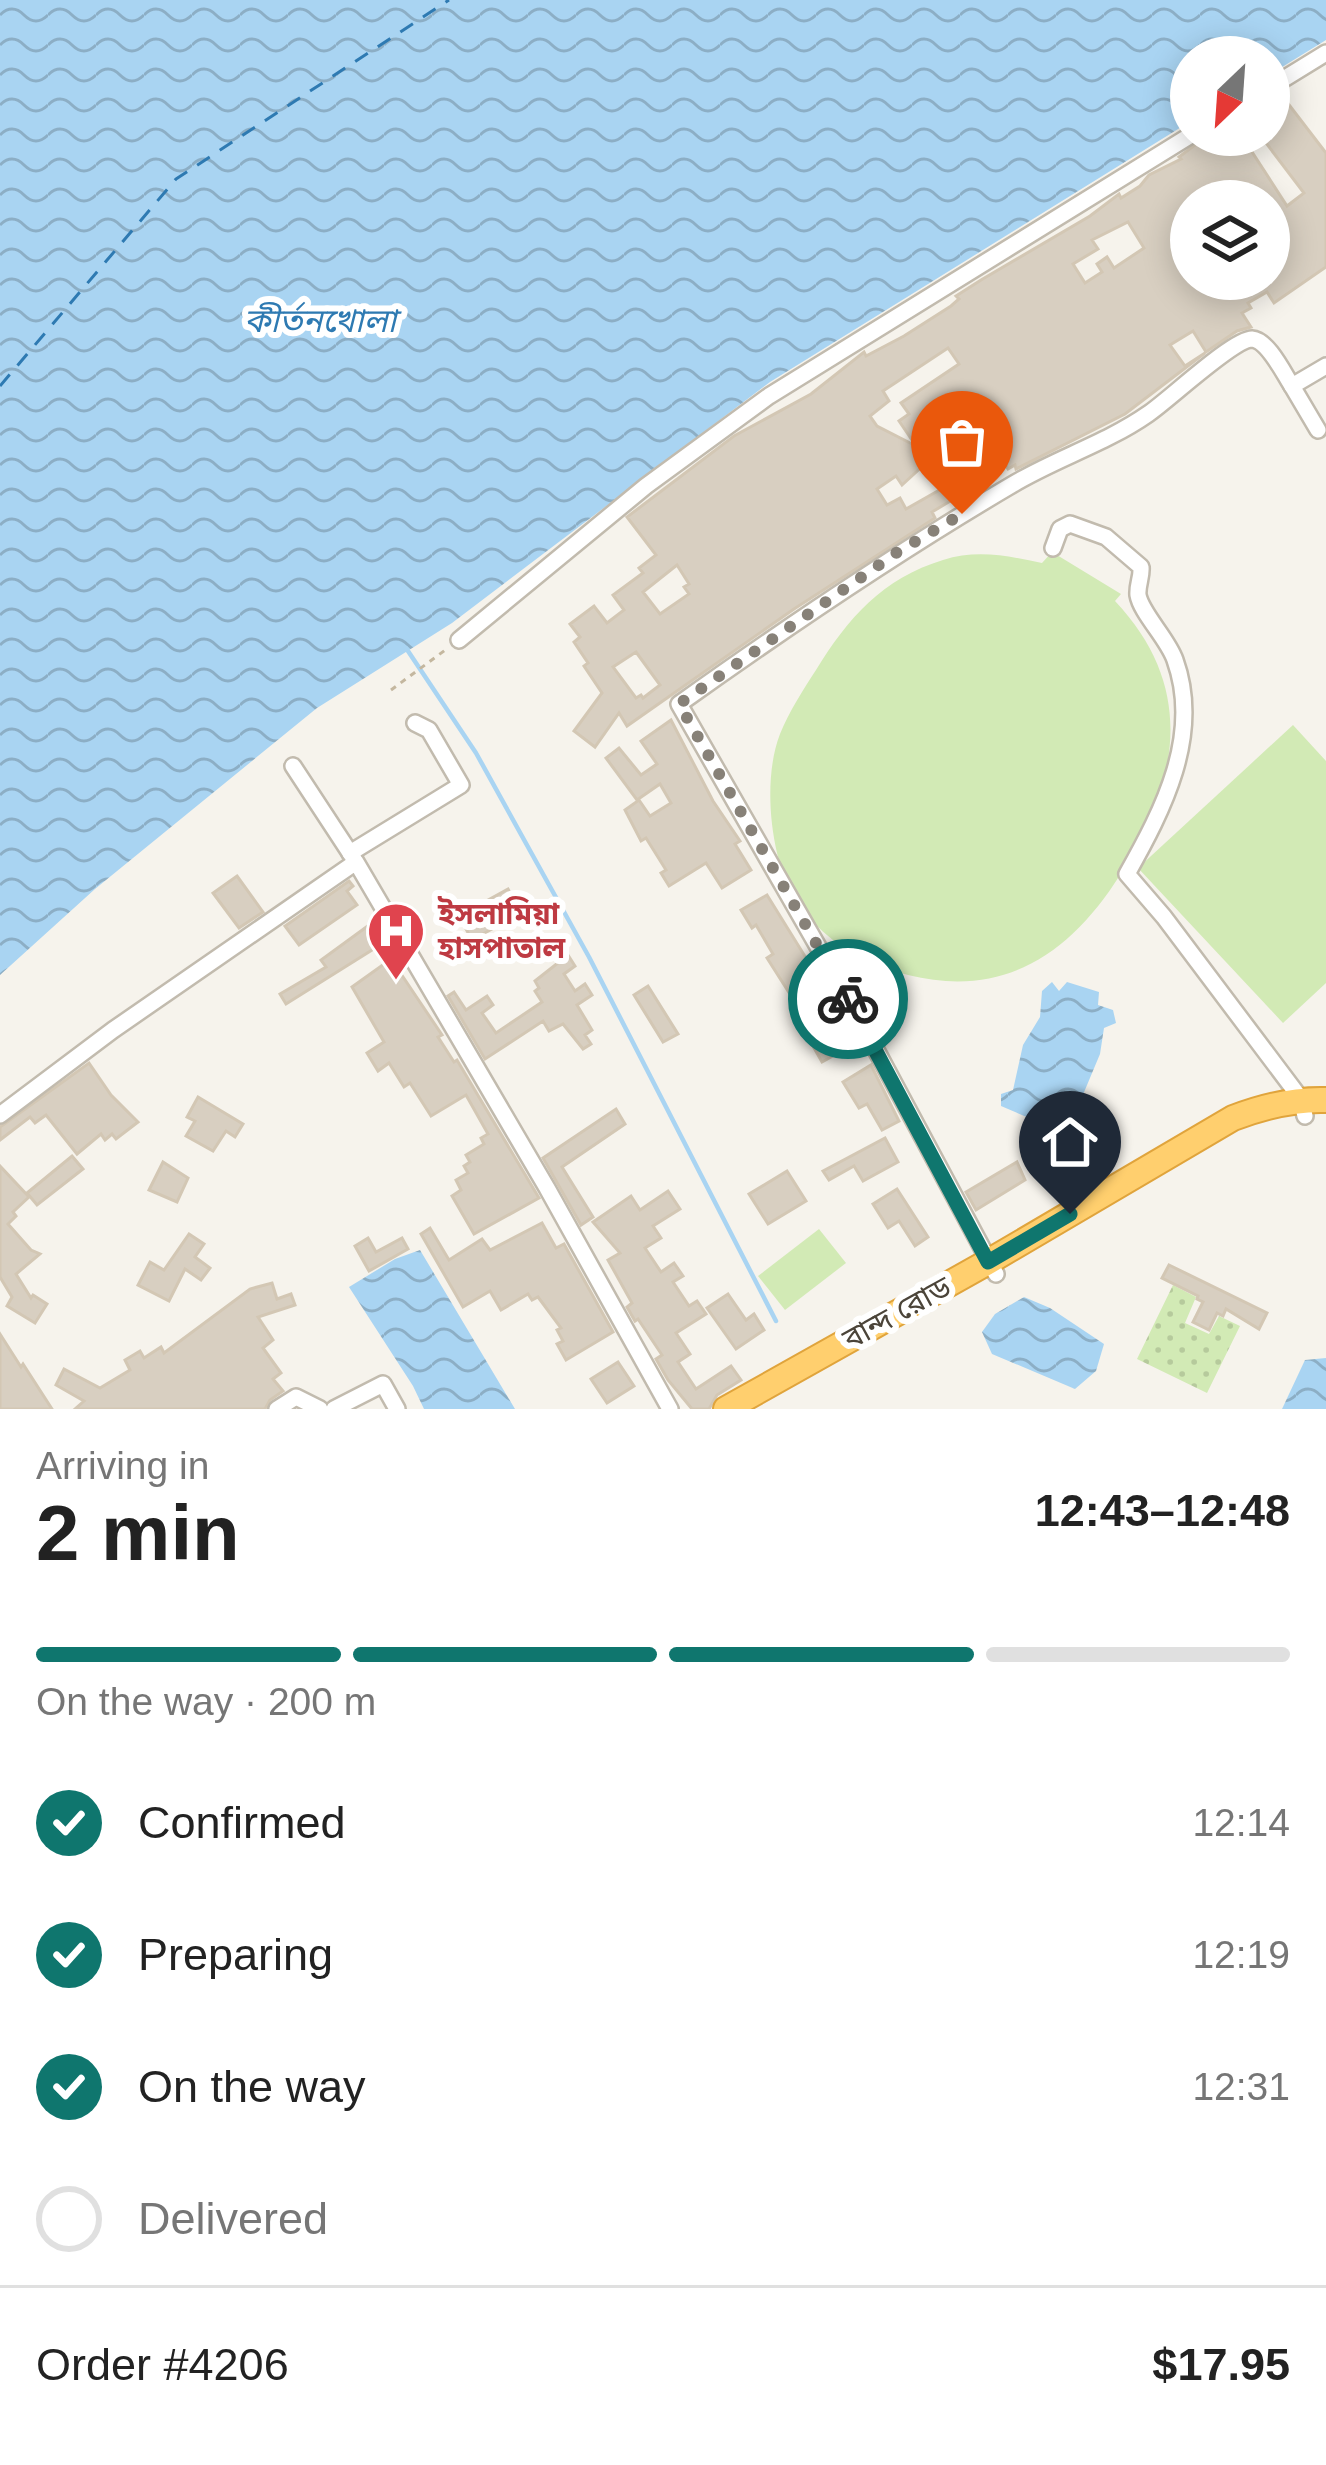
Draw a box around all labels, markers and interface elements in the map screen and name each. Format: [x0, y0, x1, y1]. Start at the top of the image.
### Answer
north arrow [1170, 36, 1290, 156]
map controls [1170, 36, 1290, 300]
button: layers [1170, 180, 1290, 300]
water label: কীর্তনখোলা [244, 301, 403, 339]
pin [911, 391, 1013, 514]
icon: bag [929, 409, 995, 475]
place label: ইসলামিয়া হাসপাতাল [437, 896, 567, 964]
hospital icon: ইসলামিয়া হাসপাতাল [365, 900, 427, 982]
courier [788, 939, 908, 1059]
icon: bike [815, 966, 881, 1032]
pin [1019, 1091, 1121, 1214]
icon: home [1037, 1109, 1103, 1175]
street label: বান্দ রোড [836, 1269, 957, 1356]
text: Arriving in [36, 1444, 209, 1487]
text: 12:43–12:48 [1035, 1485, 1290, 1536]
text: 2 min [36, 1489, 240, 1577]
text: On the way · 200 m [36, 1680, 376, 1723]
icon: check [36, 1790, 102, 1856]
text: Confirmed [138, 1797, 346, 1848]
text: 12:14 [1192, 1801, 1290, 1844]
icon: check [36, 1922, 102, 1988]
text: Preparing [138, 1929, 333, 1980]
text: 12:19 [1192, 1933, 1290, 1976]
icon: check [36, 2054, 102, 2120]
text: On the way [138, 2061, 366, 2112]
text: 12:31 [1192, 2065, 1290, 2108]
text: Delivered [138, 2193, 328, 2244]
text: Order #4206 [36, 2339, 289, 2390]
text: $17.95 [1152, 2339, 1290, 2390]

